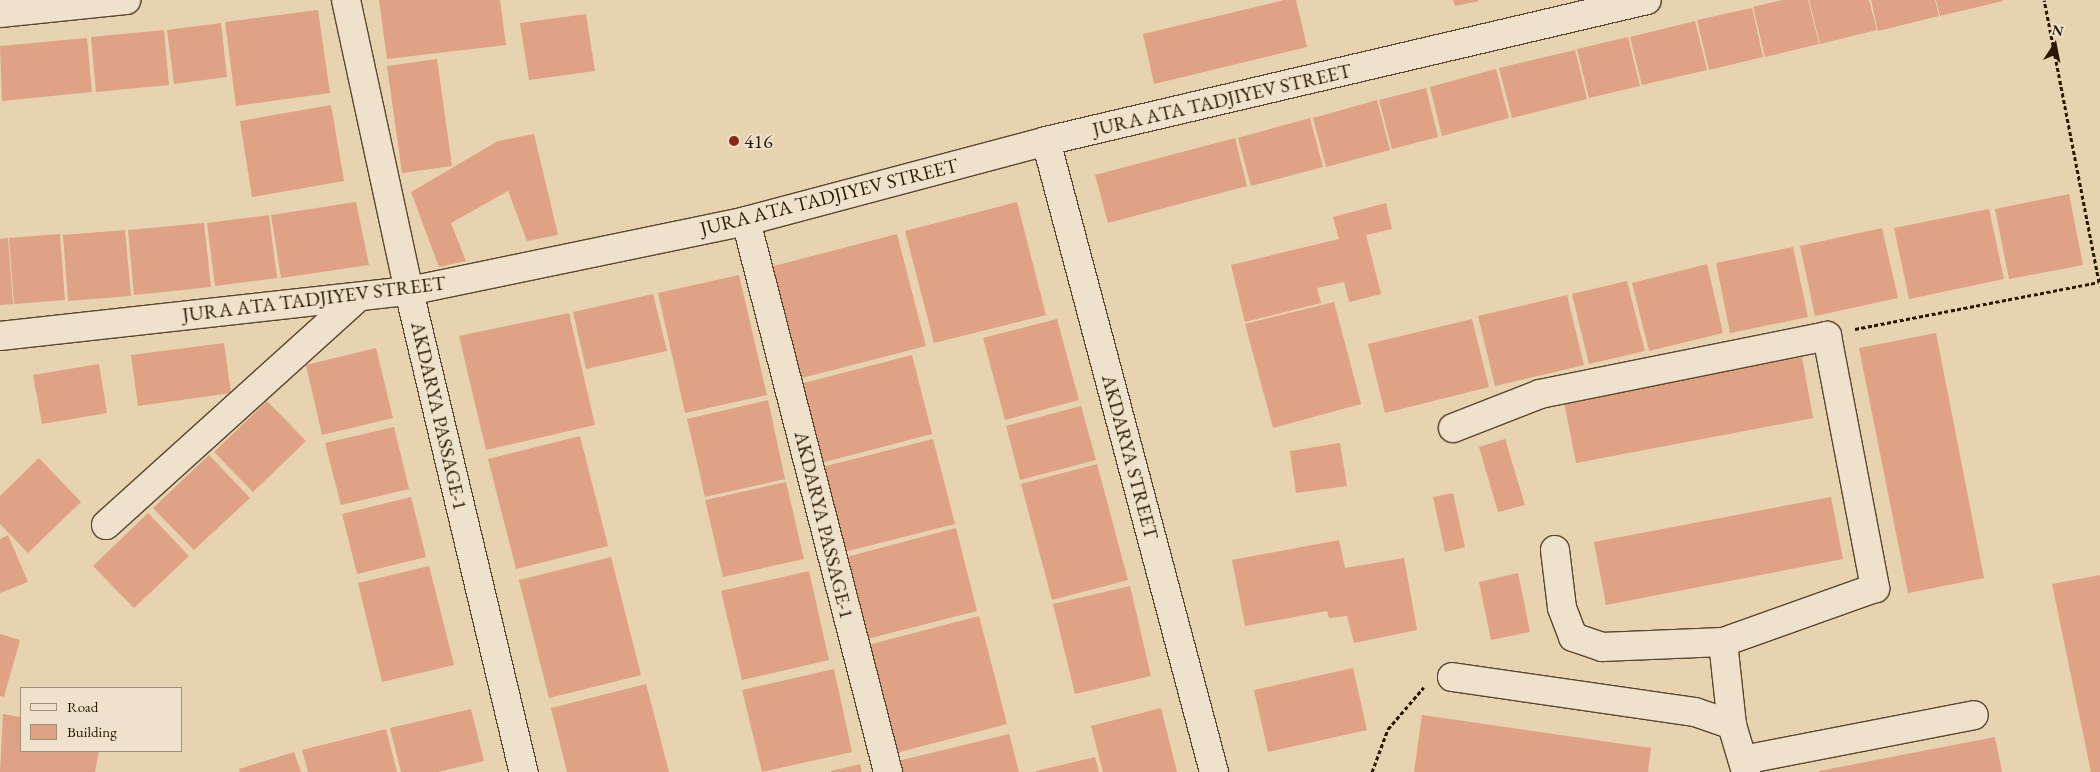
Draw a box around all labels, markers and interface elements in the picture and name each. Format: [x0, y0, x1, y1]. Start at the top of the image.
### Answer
north arrow [2030, 20, 2080, 70]
text: N [2051, 20, 2065, 40]
street label: JURA АTA TADJIYEV STREET [1090, 58, 1354, 142]
place label: 416 [744, 129, 773, 153]
marker: 416 [728, 135, 740, 147]
street label: JURA АTA TADJIYEV STREET [697, 153, 961, 241]
street label: JURA АTA TADJIYEV STREET [181, 271, 447, 327]
street label: AKDARYA PASSAGE-1 [406, 319, 472, 513]
street label: AKDARYA STREET [1096, 372, 1164, 542]
street label: AKDARYA PASSAGE-1 [789, 429, 859, 621]
legend [20, 687, 182, 752]
text: Road [67, 697, 98, 716]
text: Building [67, 722, 117, 741]

